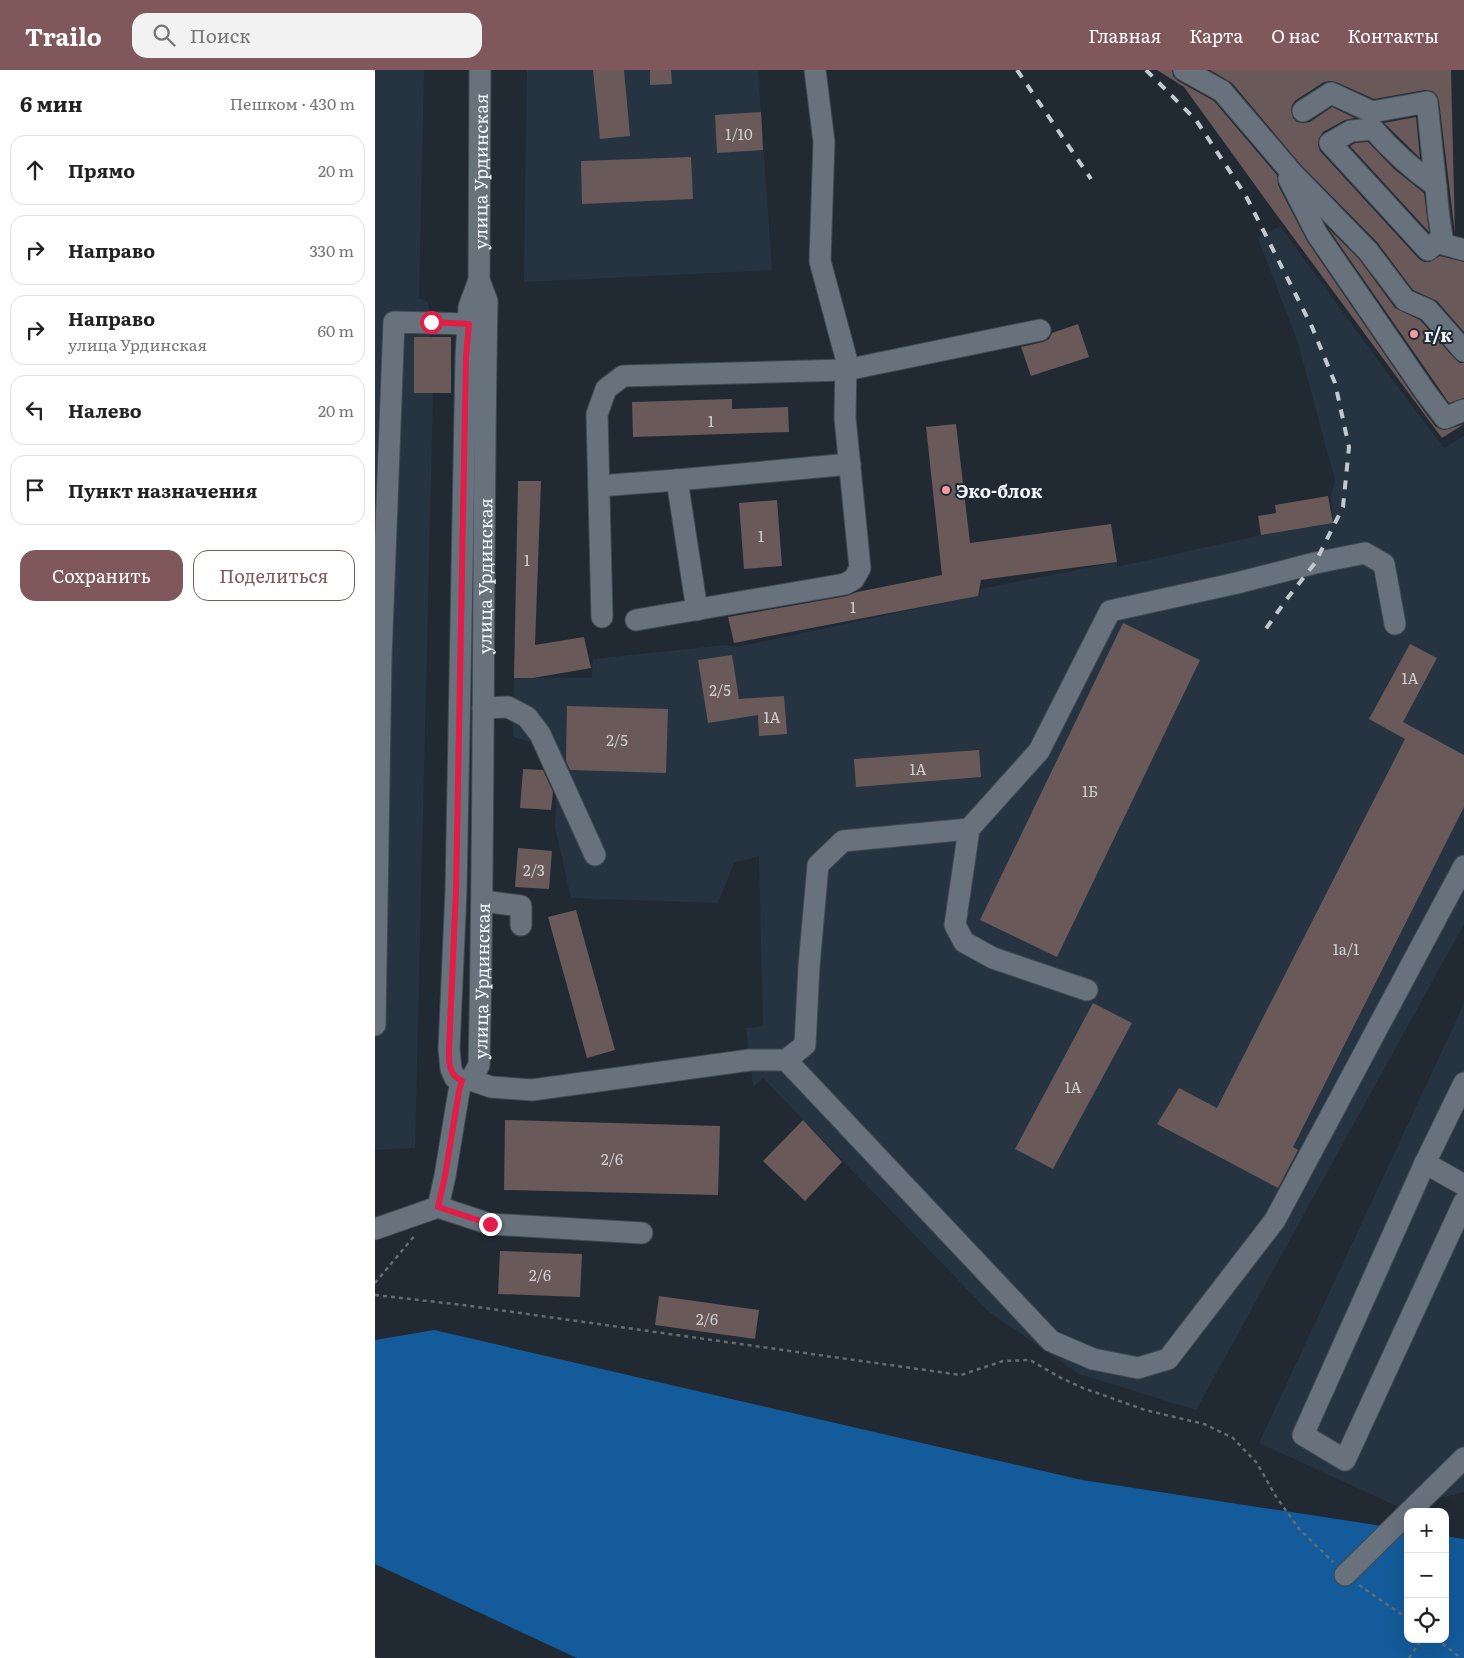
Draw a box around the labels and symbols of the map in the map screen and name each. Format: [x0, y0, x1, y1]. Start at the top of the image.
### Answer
street label: улица Урдинская [466, 93, 493, 250]
house number: 1/10 [725, 122, 753, 145]
route start [420, 311, 443, 334]
place label: г/к [1424, 321, 1452, 348]
marker: г/к [1408, 328, 1420, 340]
house number: 1 [708, 409, 714, 432]
place label: Эко-блок [956, 477, 1043, 504]
marker: Эко-блок [940, 484, 952, 496]
street label: улица Урдинская [470, 498, 498, 654]
house number: 1 [758, 524, 764, 547]
house number: 1 [524, 548, 530, 571]
house number: 1 [850, 595, 856, 618]
house number: 1А [1401, 666, 1419, 689]
house number: 2/5 [709, 678, 731, 701]
house number: 1А [763, 705, 781, 728]
house number: 2/5 [606, 728, 628, 751]
house number: 1А [909, 757, 927, 780]
house number: 1Б [1082, 779, 1098, 802]
house number: 2/3 [523, 858, 545, 881]
street label: улица Урдинская [466, 903, 495, 1060]
house number: 1а/1 [1333, 937, 1359, 960]
house number: 1А [1064, 1075, 1082, 1098]
house number: 2/6 [601, 1147, 623, 1170]
route end [479, 1213, 502, 1236]
house number: 2/6 [529, 1263, 551, 1286]
house number: 2/6 [696, 1307, 718, 1330]

